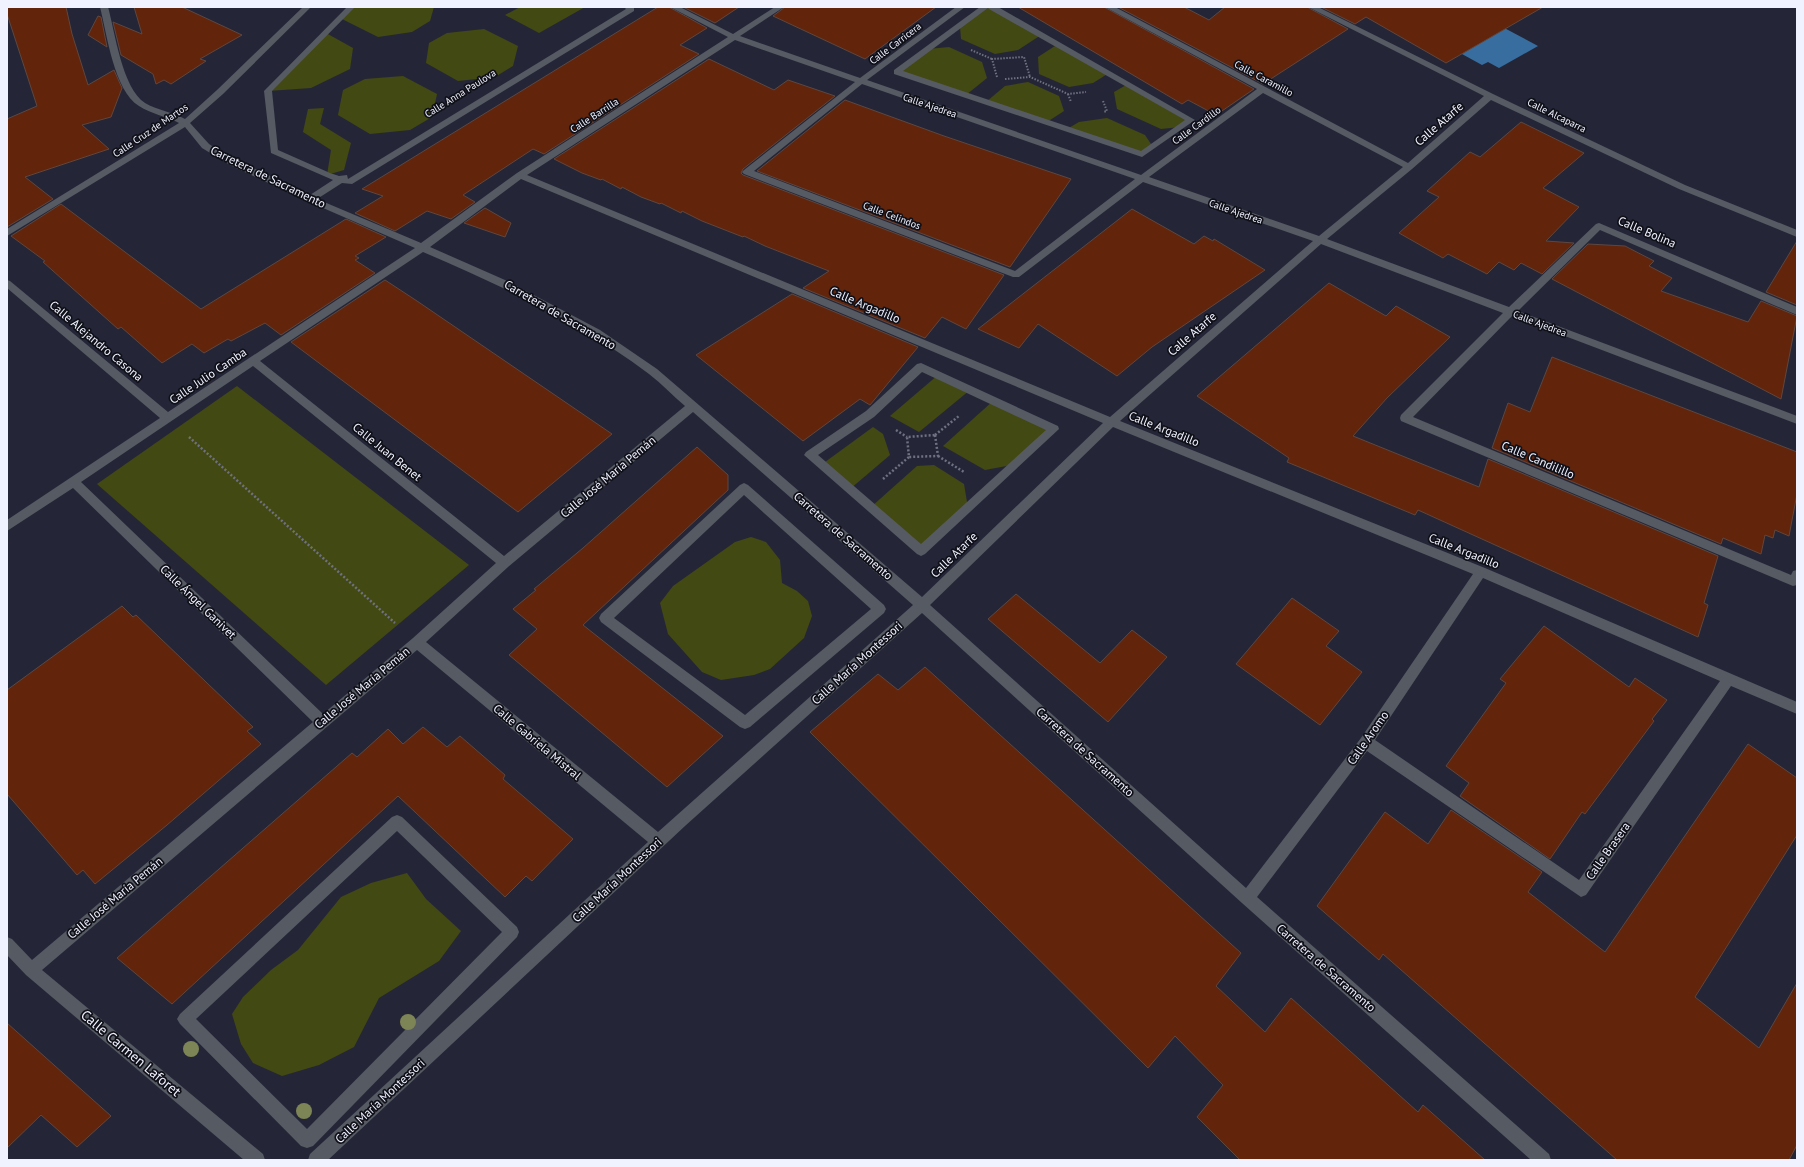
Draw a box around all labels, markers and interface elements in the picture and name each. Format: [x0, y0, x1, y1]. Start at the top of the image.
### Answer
street label: Calle Carricera [867, 20, 924, 67]
street label: Calle Caramillo [1232, 57, 1295, 99]
street label: Calle Anna Paulova [422, 66, 498, 121]
street label: Calle Ajedrea [901, 90, 959, 121]
street label: Calle Barrilla [568, 95, 621, 136]
street label: Calle Alcaparra [1525, 96, 1588, 135]
street label: Calle Atarfe [1411, 99, 1466, 149]
street label: Calle Cruz de Martos [110, 100, 190, 160]
street label: Calle Cardillo [1169, 103, 1223, 147]
street label: Carretera de Sacramento [208, 142, 328, 211]
street label: Calle Ajedrea [1207, 196, 1265, 227]
street label: Calle Celindos [861, 199, 922, 232]
street label: Calle Bolina [1616, 213, 1679, 250]
street label: Carretera de Sacramento [502, 276, 619, 353]
street label: Calle Argadillo [828, 283, 903, 326]
street label: Calle Alejandro Casona [46, 297, 146, 384]
street label: Calle Ajedrea [1511, 307, 1568, 340]
street label: Calle Atarfe [1164, 309, 1219, 359]
street label: Calle Julio Camba [166, 344, 249, 407]
street label: Calle Argadillo [1127, 408, 1202, 450]
street label: Calle Juan Benet [350, 419, 425, 484]
street label: Calle José María Pemán [557, 432, 658, 521]
street label: Calle Candilillo [1499, 437, 1577, 482]
street label: Carretera de Sacramento [791, 488, 896, 583]
street label: Calle Atarfe [927, 529, 980, 581]
street label: Calle Argadillo [1427, 530, 1502, 572]
street label: Calle Ángel Ganivet [157, 561, 240, 642]
street label: Calle María Montessori [808, 618, 905, 707]
street label: Calle José María Pemán [311, 643, 412, 732]
street label: Calle Gabriela Mistral [490, 700, 585, 783]
street label: Carretera de Sacramento [1033, 704, 1137, 799]
street label: Calle Aromo [1344, 708, 1392, 768]
street label: Calle Brasera [1582, 819, 1633, 883]
street label: Calle María Montessori [569, 834, 665, 925]
street label: Calle José María Pemán [64, 853, 165, 942]
street label: Carretera de Sacramento [1274, 920, 1379, 1015]
street label: Calle Carmen Laforet [77, 1006, 185, 1100]
street label: Calle María Montessori [332, 1055, 428, 1146]

